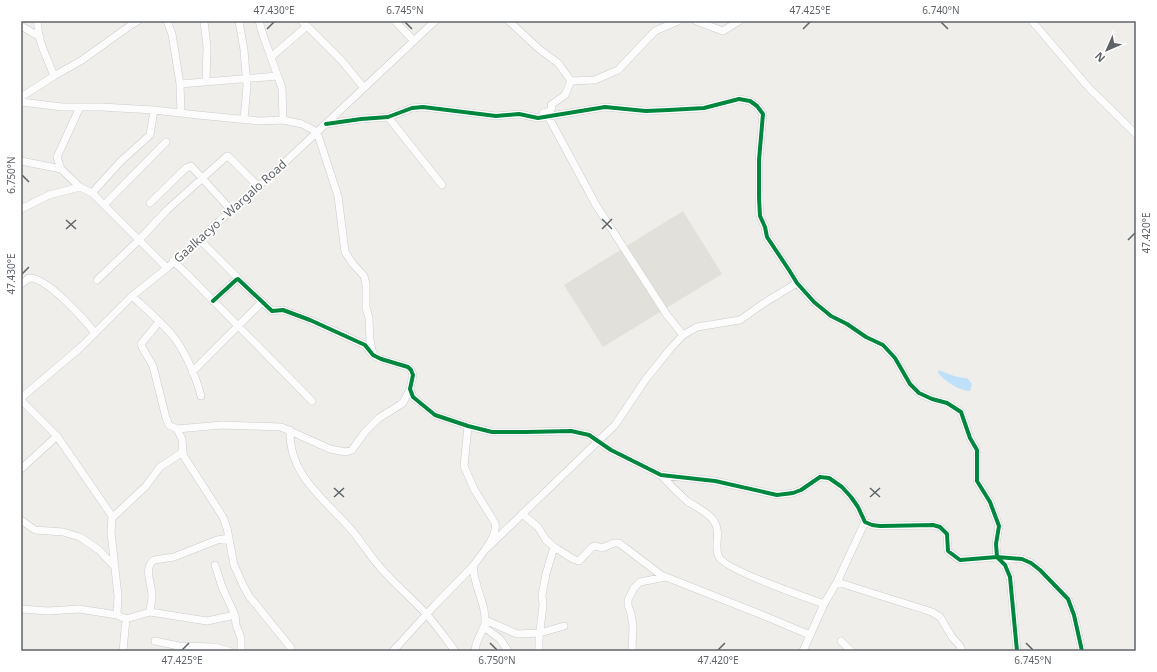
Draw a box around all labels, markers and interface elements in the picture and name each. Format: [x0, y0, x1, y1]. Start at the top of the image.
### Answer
text: 47.430°E [253, 3, 295, 17]
text: 6.745°N [386, 3, 424, 17]
text: 47.425°E [789, 3, 831, 17]
text: 6.740°N [922, 3, 960, 17]
north arrow [1087, 30, 1127, 70]
text: N [1091, 49, 1108, 66]
text: 6.750°N [4, 156, 18, 194]
street label: Gaalkacyo - Wargalo Road [170, 156, 290, 266]
text: 47.420°E [1139, 212, 1153, 254]
text: 47.430°E [4, 253, 18, 295]
text: 47.425°E [161, 653, 203, 667]
text: 6.750°N [478, 653, 516, 667]
text: 47.420°E [697, 653, 739, 667]
text: 6.745°N [1014, 653, 1052, 667]

